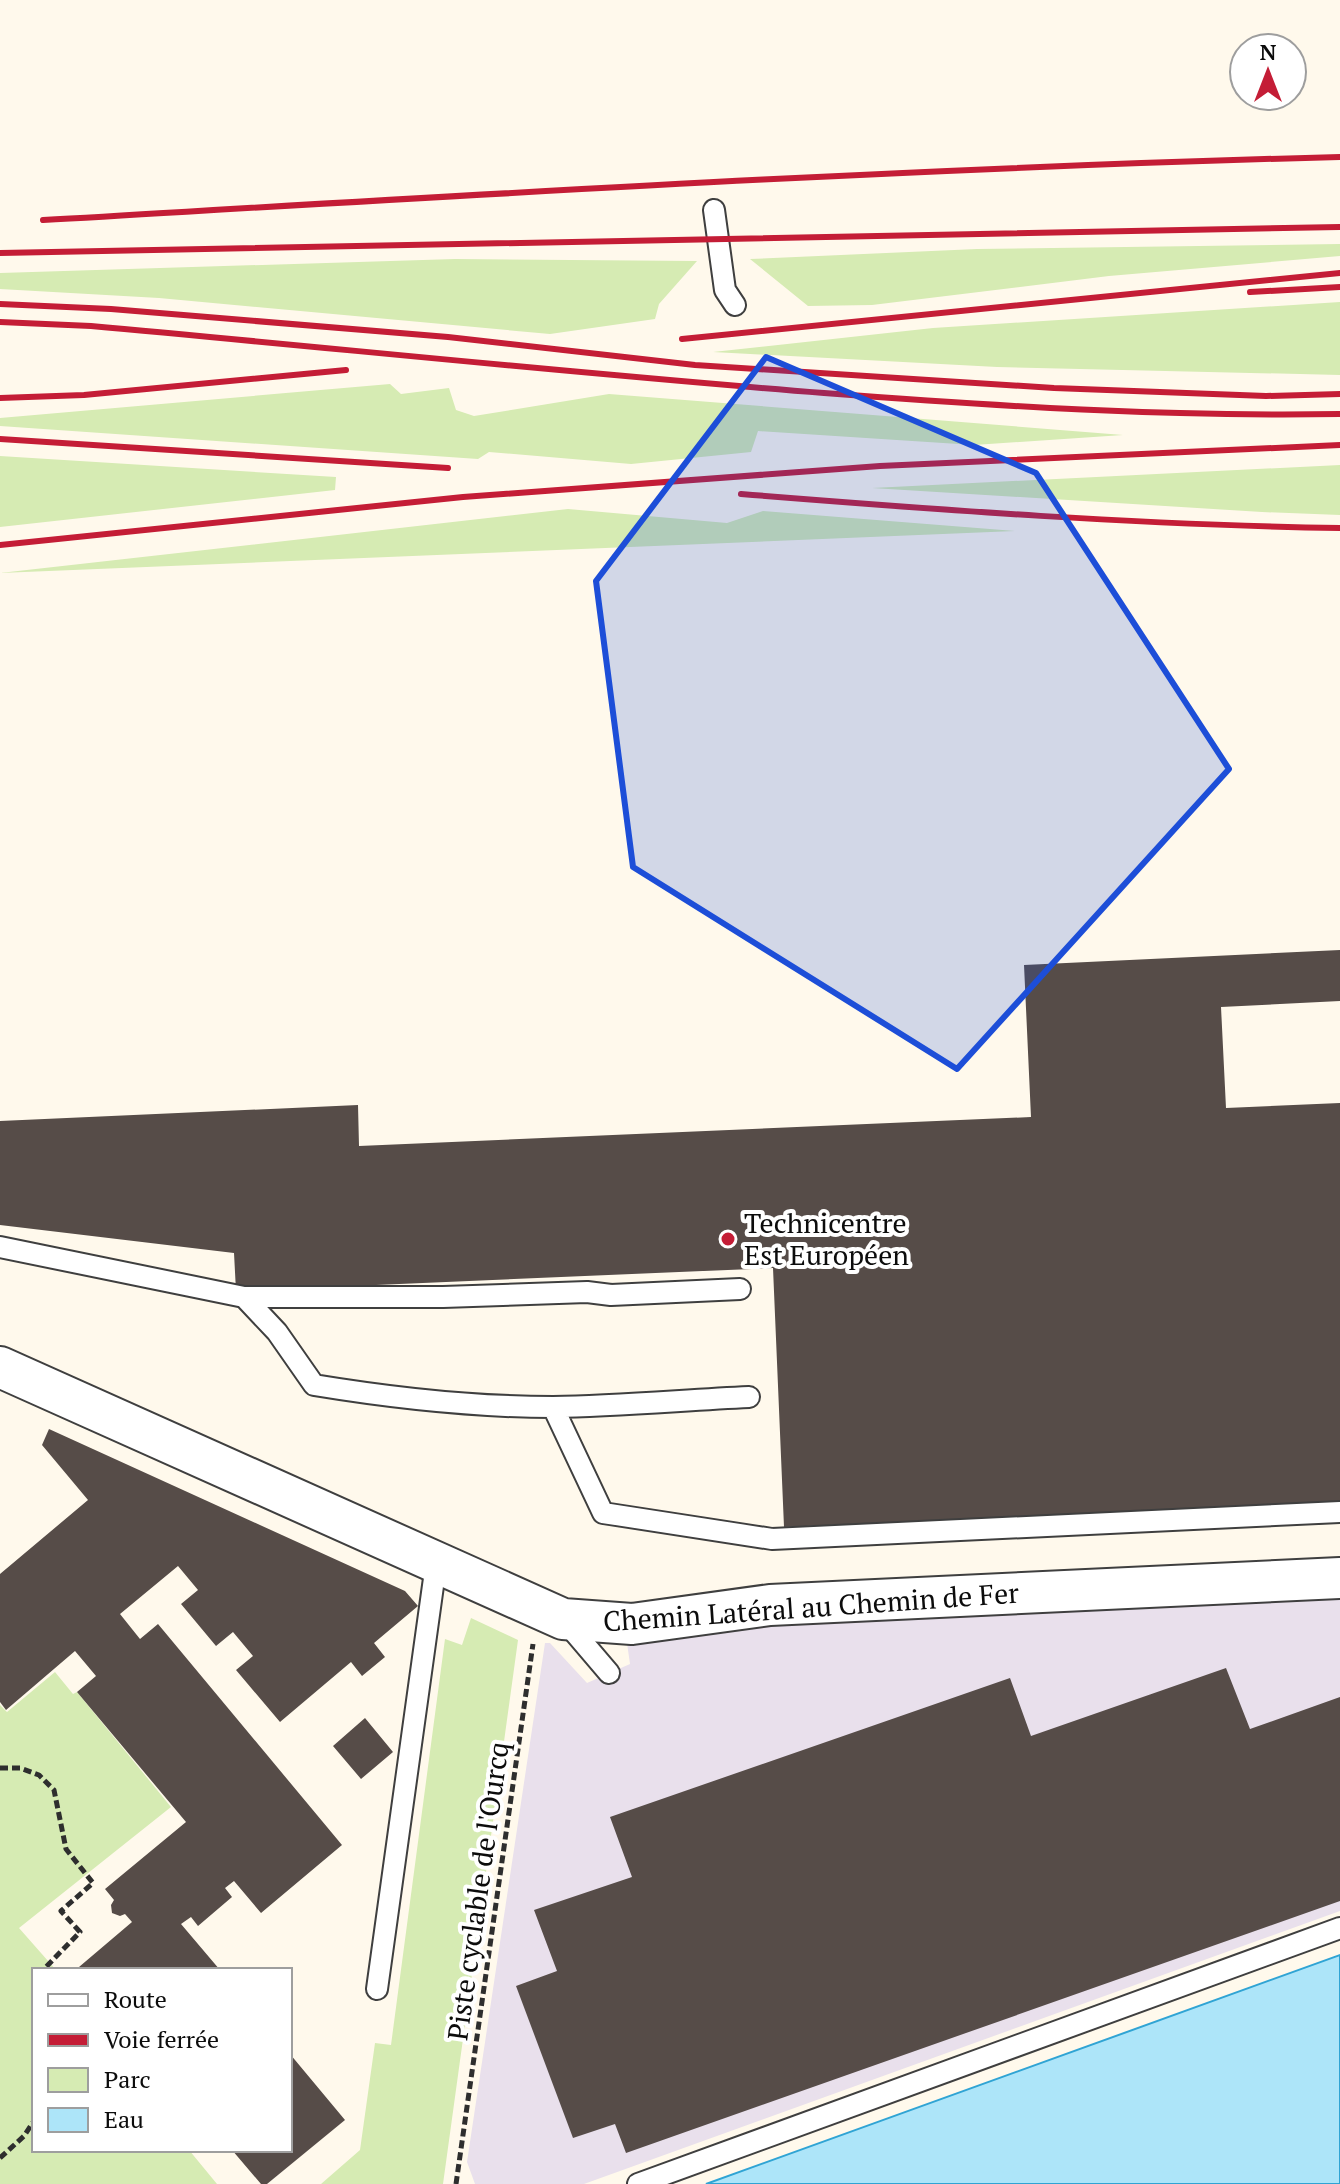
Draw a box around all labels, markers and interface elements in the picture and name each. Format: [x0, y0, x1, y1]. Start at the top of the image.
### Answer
north arrow [1228, 32, 1308, 112]
text: N [1260, 37, 1277, 66]
place label: Technicentre Est Européen [744, 1204, 909, 1273]
marker: Technicentre Est Européen [719, 1230, 737, 1248]
street label: Chemin Latéral au Chemin de Fer [602, 1573, 1020, 1639]
street label: Piste cyclable de l'Ourcq [438, 1739, 517, 2043]
legend [32, 1968, 292, 2152]
text: Route [104, 1983, 167, 2015]
text: Voie ferrée [104, 2023, 219, 2055]
text: Parc [104, 2063, 151, 2095]
text: Eau [104, 2103, 144, 2135]

